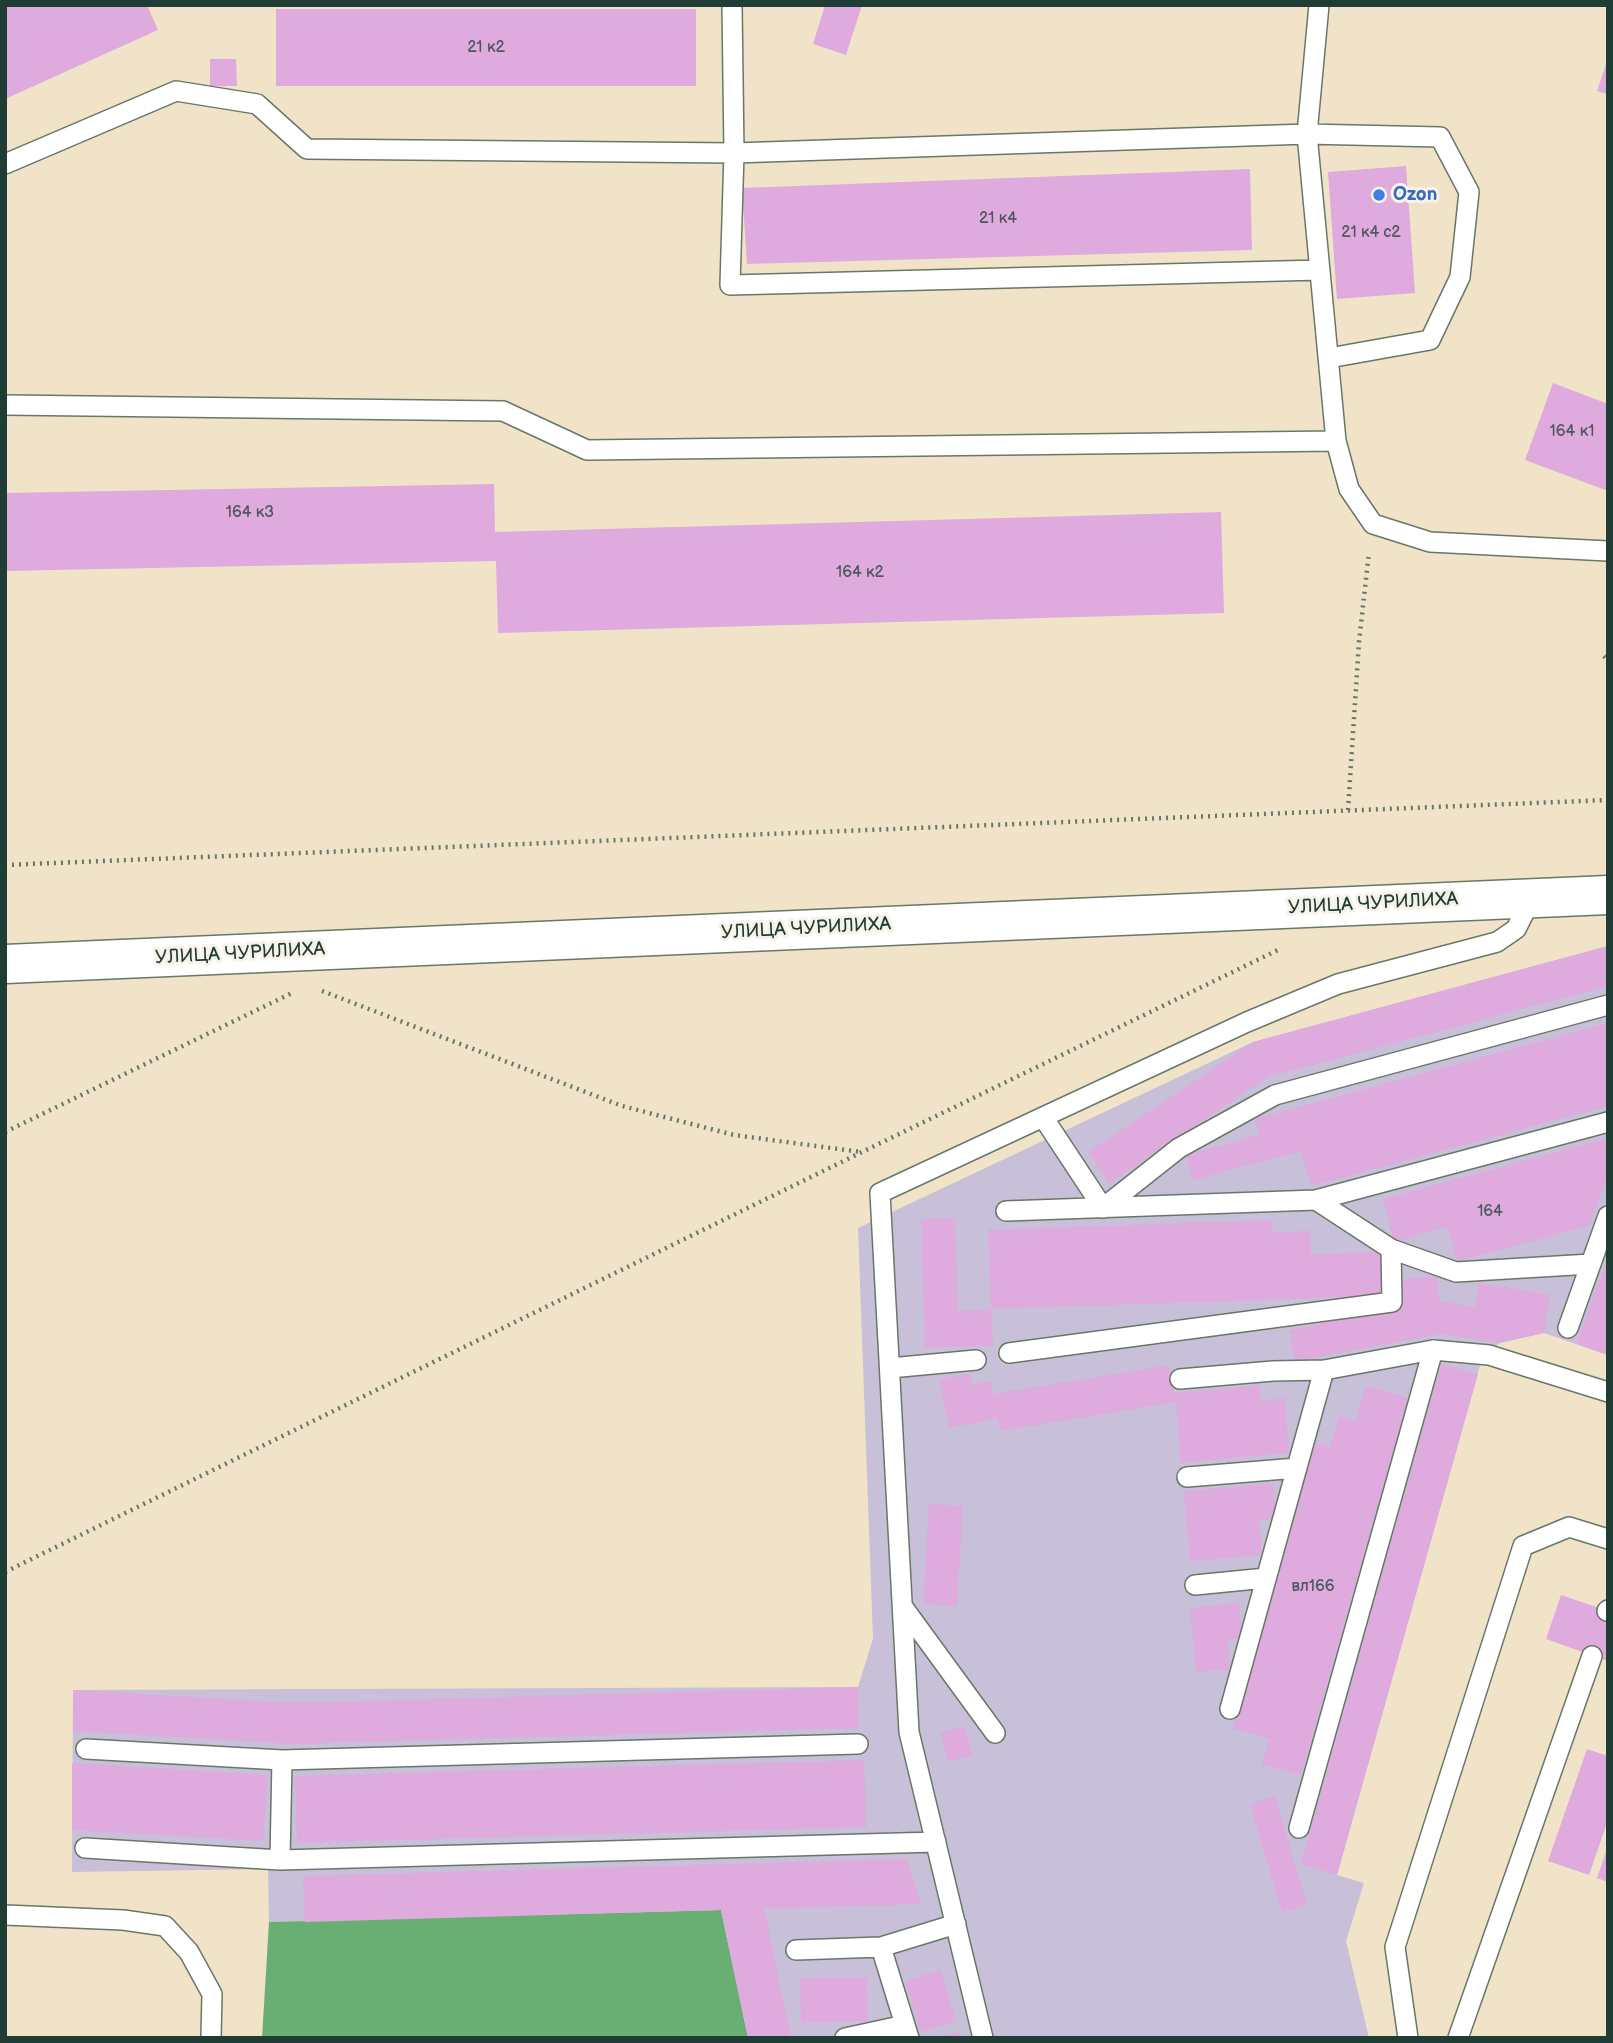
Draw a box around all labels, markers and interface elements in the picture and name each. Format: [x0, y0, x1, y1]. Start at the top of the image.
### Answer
house number: 21 к2 [467, 38, 505, 58]
place label: Ozon [1393, 184, 1437, 206]
marker: Ozon [1371, 187, 1387, 203]
house number: 21 к4 [979, 209, 1017, 229]
house number: 21 к4 с2 [1341, 223, 1401, 243]
house number: 164 к1 [1550, 422, 1594, 442]
house number: 164 к3 [226, 503, 274, 523]
house number: 164 к2 [836, 563, 884, 583]
street label: УЛИЦА ЧУРИЛИХА [1288, 888, 1458, 920]
street label: УЛИЦА ЧУРИЛИХА [721, 913, 891, 945]
street label: УЛИЦА ЧУРИЛИХА [155, 938, 325, 970]
house number: 164 [1477, 1202, 1503, 1222]
house number: вл166 [1291, 1577, 1335, 1597]

